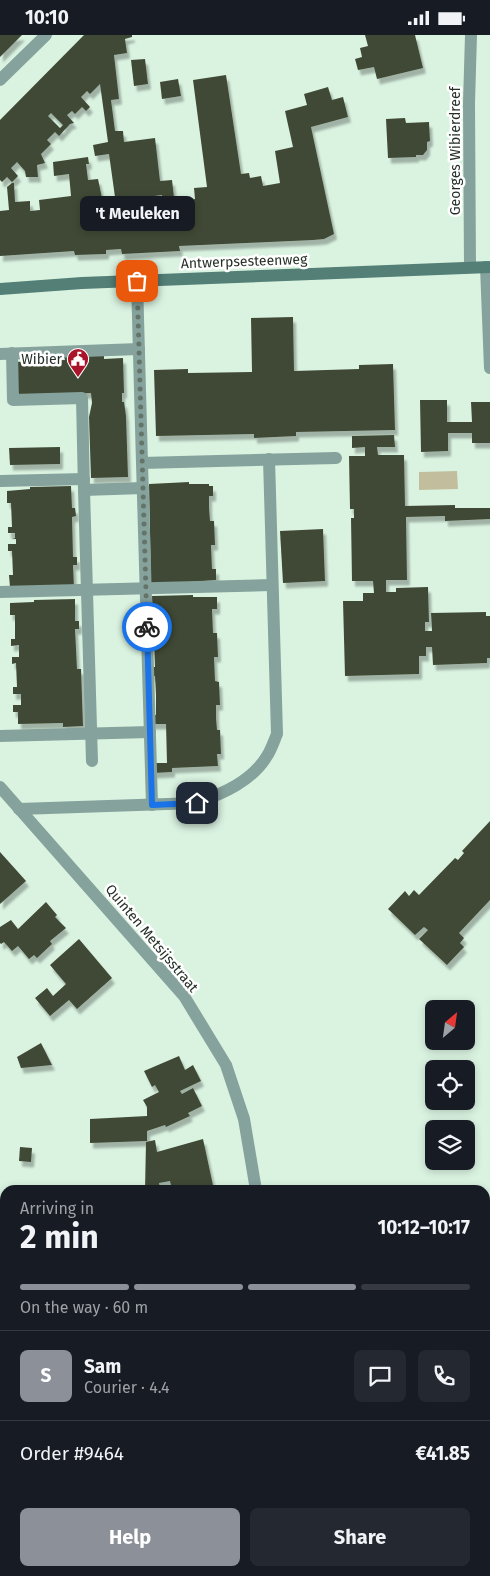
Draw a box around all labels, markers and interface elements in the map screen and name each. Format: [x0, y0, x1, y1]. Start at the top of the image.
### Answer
text: 10:10 [25, 6, 69, 29]
street label: Georges Wibierdreef [447, 85, 464, 215]
callout: 't Meuleken [80, 196, 194, 231]
text: 't Meuleken [95, 204, 180, 223]
street label: Antwerpsesteenweg [180, 251, 308, 272]
pin [116, 260, 158, 302]
icon: bag [123, 267, 151, 295]
public building icon: Wibier [66, 347, 90, 378]
place label: Wibier [21, 351, 63, 368]
courier [122, 602, 172, 652]
icon: bike [133, 613, 161, 641]
pin [176, 782, 218, 824]
icon: home [183, 789, 211, 817]
street label: Quinten Metsijsstraat [102, 881, 202, 996]
north arrow [425, 1000, 475, 1050]
map controls [425, 1000, 475, 1170]
button: locate [425, 1060, 475, 1110]
button: layers [425, 1120, 475, 1170]
text: Arriving in [20, 1199, 94, 1218]
text: 10:12–10:17 [377, 1216, 470, 1239]
text: 2 min [20, 1218, 99, 1256]
text: On the way · 60 m [20, 1298, 148, 1317]
button: chat [354, 1350, 406, 1402]
button: phone [418, 1350, 470, 1402]
text: Sam [84, 1355, 121, 1378]
text: S [41, 1364, 51, 1387]
text: Courier · 4.4 [84, 1378, 170, 1397]
text: Order #9464 [20, 1442, 124, 1465]
text: €41.85 [415, 1442, 470, 1465]
button: Help [20, 1508, 240, 1566]
button: Share [250, 1508, 470, 1566]

